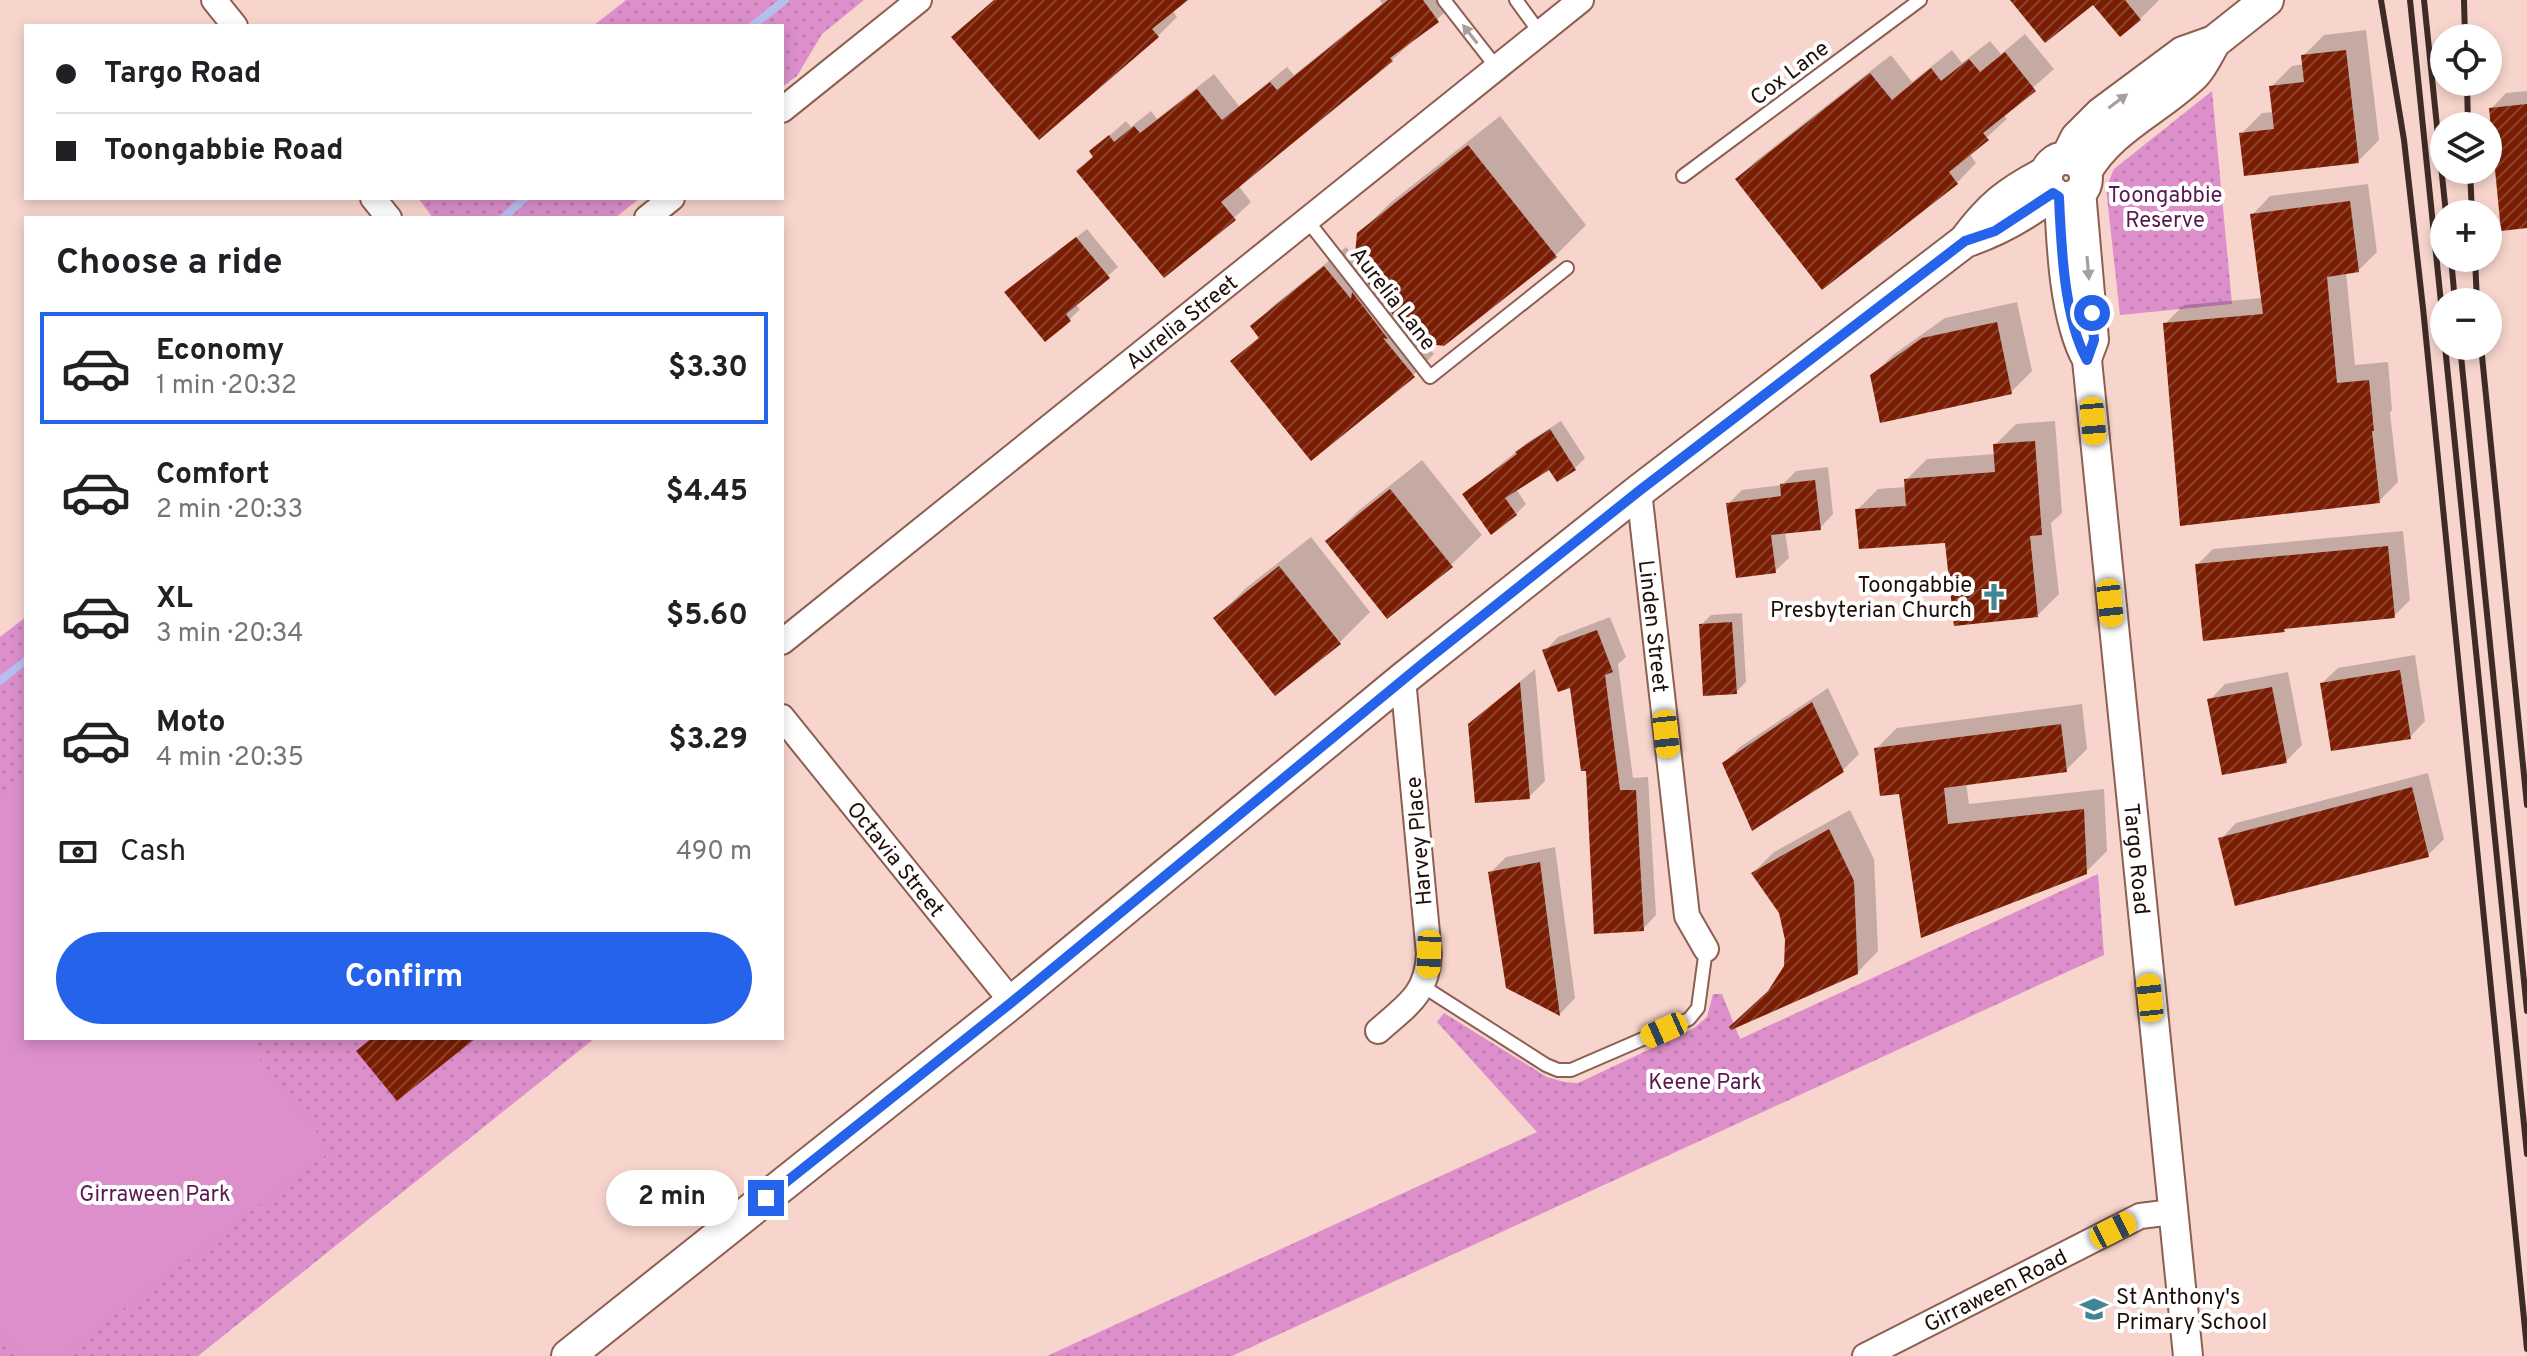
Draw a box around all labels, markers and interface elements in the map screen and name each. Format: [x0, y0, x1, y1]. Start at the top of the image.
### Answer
one-way arrow [1463, 24, 1479, 44]
map controls [2430, 24, 2502, 360]
button: locate [2430, 24, 2502, 96]
street label: Cox Lane [1746, 36, 1835, 112]
text: Targo Road [104, 56, 261, 93]
one-way arrow [2108, 94, 2129, 109]
button: layers [2430, 112, 2502, 184]
text: Toongabbie Road [104, 133, 344, 170]
park label: Toongabbie Reserve [2108, 183, 2222, 235]
button: + [2430, 200, 2502, 272]
text: Choose a ride [56, 241, 282, 287]
street label: Aurelia Lane [1343, 242, 1441, 357]
one-way arrow [2082, 256, 2095, 281]
street label: Aurelia Street [1121, 270, 1244, 376]
button: − [2430, 288, 2502, 360]
route start [2074, 295, 2110, 331]
icon: car [60, 332, 132, 404]
text: Economy [156, 333, 284, 370]
text: $3.30 [668, 350, 748, 387]
text: 1 min · 20:32 [156, 370, 297, 403]
car [2079, 396, 2107, 446]
icon: car [60, 456, 132, 528]
text: Comfort [156, 457, 269, 494]
text: $4.45 [666, 474, 748, 511]
text: 2 min · 20:33 [156, 494, 303, 527]
street label: Linden Street [1631, 559, 1673, 694]
place label: Toongabbie Presbyterian Church [1770, 573, 1972, 625]
car [2096, 578, 2124, 628]
icon: car [60, 580, 132, 652]
text: XL [156, 581, 193, 618]
church icon: Toongabbie Presbyterian Church [1979, 582, 2009, 612]
text: $5.60 [666, 598, 748, 635]
text: 3 min · 20:34 [156, 618, 304, 651]
icon: car [60, 704, 132, 776]
text: Moto [156, 705, 226, 742]
car [1652, 709, 1680, 759]
text: $3.29 [669, 722, 748, 759]
text: 4 min · 20:35 [156, 742, 304, 775]
street label: Harvey Place [1401, 775, 1440, 906]
street label: Octavia Street [840, 797, 949, 923]
street label: Targo Road [2116, 802, 2154, 916]
icon: cash [56, 830, 100, 874]
text: Cash [120, 834, 186, 871]
text: 490 m [676, 836, 752, 869]
car [1416, 930, 1442, 978]
button: Confirm [56, 932, 752, 1024]
car [2136, 973, 2164, 1023]
car [1637, 1009, 1691, 1051]
park label: Keene Park [1648, 1070, 1762, 1097]
callout: 2 min [606, 1170, 738, 1226]
route end [748, 1180, 784, 1216]
text: 2 min [638, 1181, 706, 1214]
park label: Girraween Park [79, 1182, 231, 1209]
car [2086, 1208, 2140, 1252]
street label: Girraween Road [1920, 1244, 2072, 1340]
place label: St Anthony's Primary School [2116, 1285, 2267, 1337]
school or university icon: St Anthony's Primary School [2079, 1294, 2109, 1324]

